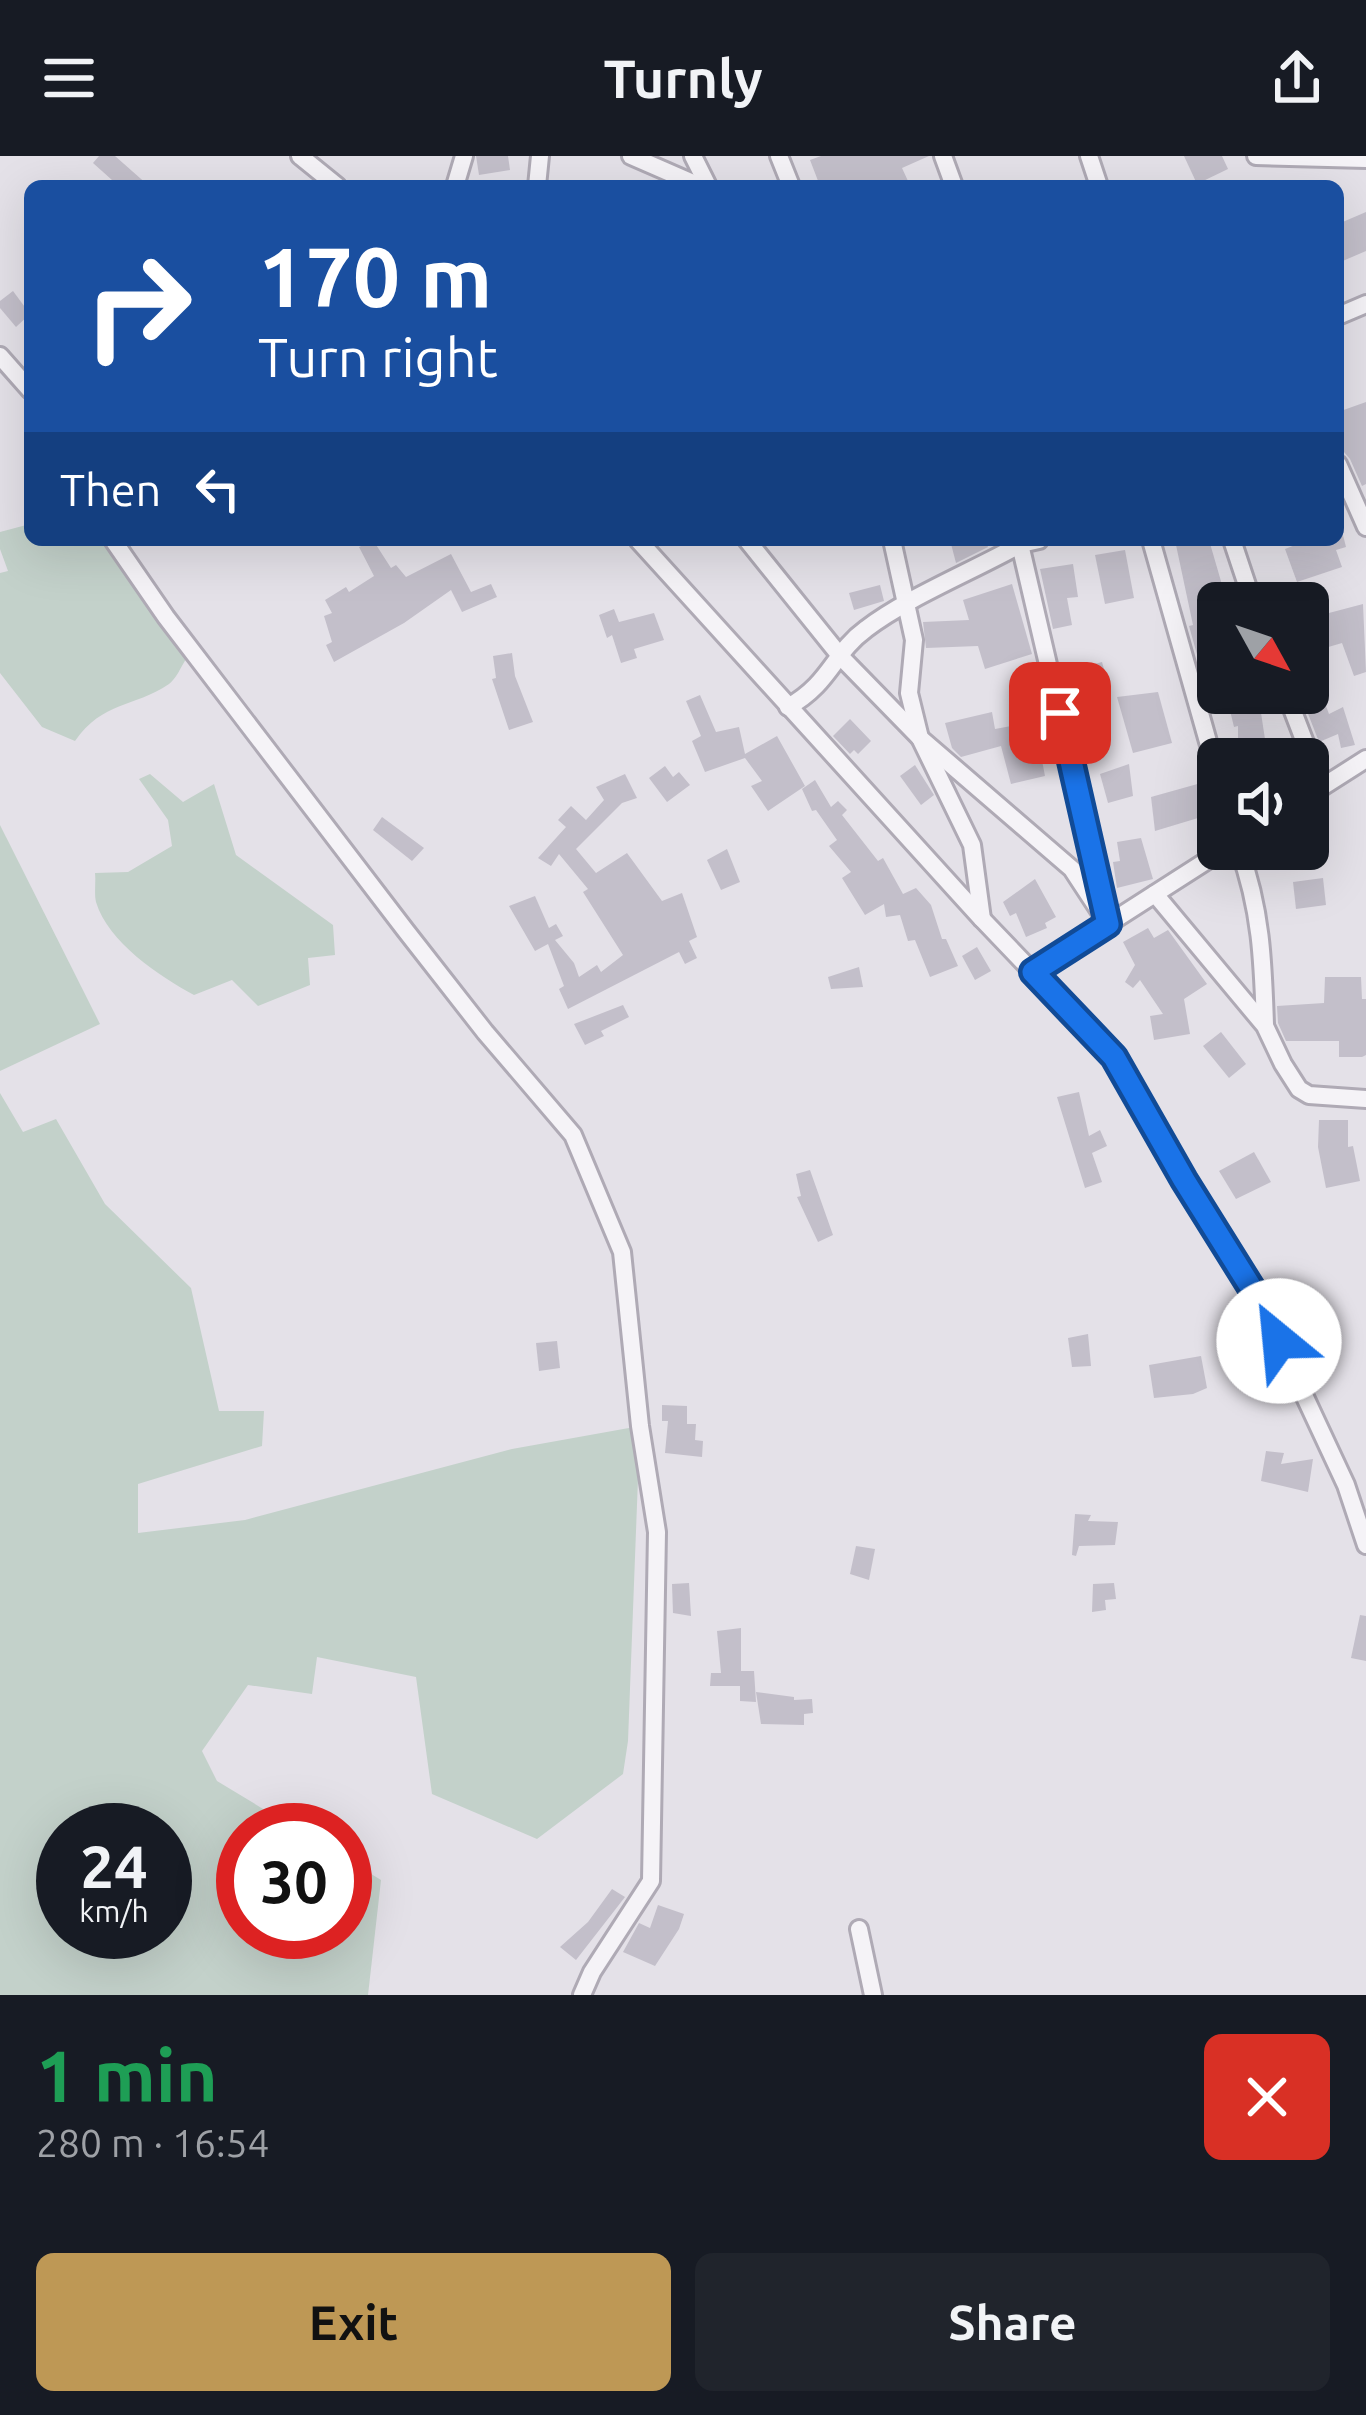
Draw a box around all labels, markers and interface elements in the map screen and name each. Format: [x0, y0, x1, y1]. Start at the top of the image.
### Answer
icon: menu [36, 45, 102, 111]
icon: share [1264, 45, 1330, 111]
text: Turnly [603, 48, 763, 108]
icon: right [60, 228, 216, 384]
text: 170 m [258, 229, 492, 323]
text: Turn right [258, 327, 498, 387]
icon: left [185, 456, 251, 522]
text: Then [60, 464, 161, 515]
north arrow [1197, 582, 1329, 714]
map controls [1197, 582, 1329, 870]
pin [1009, 662, 1111, 764]
icon: arrive [1027, 680, 1093, 746]
button: sound [1197, 738, 1329, 870]
position arrow [1216, 1278, 1342, 1404]
speed limit sign: 30 [216, 1803, 372, 1959]
text: 24 [80, 1832, 148, 1899]
text: km/h [79, 1894, 149, 1928]
button: close [1204, 2034, 1330, 2160]
text: 1 min [36, 2035, 218, 2116]
text: 280 m · 16:54 [36, 2121, 270, 2164]
button: Exit [36, 2253, 671, 2391]
button: Share [695, 2253, 1330, 2391]

